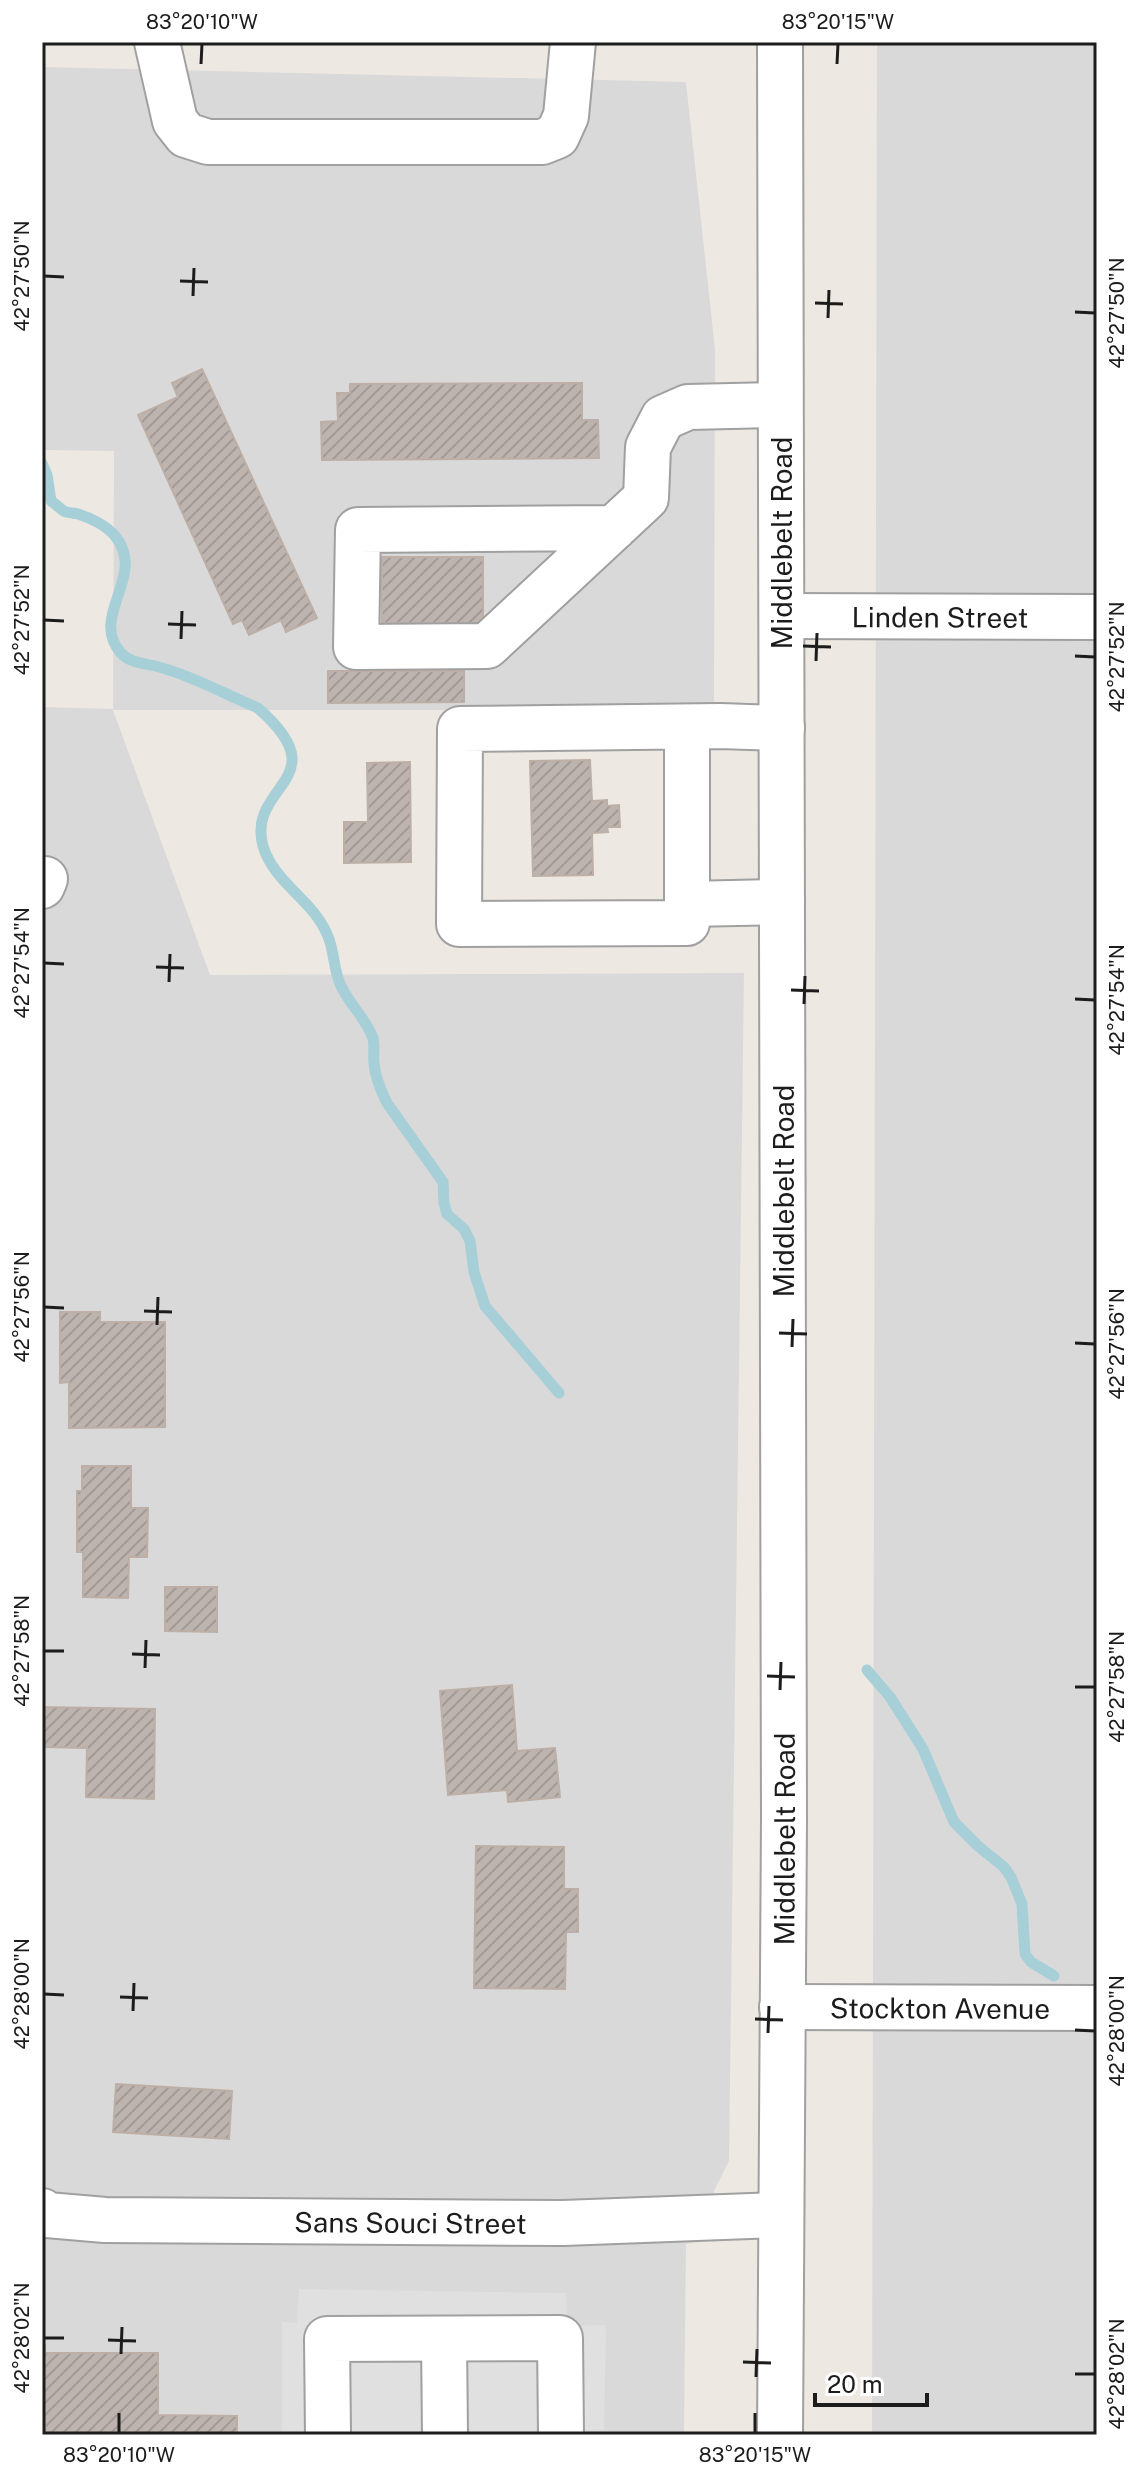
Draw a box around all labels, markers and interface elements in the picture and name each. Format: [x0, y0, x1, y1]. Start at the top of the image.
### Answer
text: 83°20'10"W [146, 10, 258, 34]
text: 83°20'15"W [782, 10, 894, 34]
text: 42°27'50"N [10, 220, 34, 332]
text: 42°27'50"N [1105, 257, 1129, 369]
street label: Middlebelt Road [765, 437, 798, 649]
text: 42°27'52"N [10, 565, 34, 675]
street label: Linden Street [852, 600, 1028, 633]
text: 42°27'52"N [1105, 602, 1129, 712]
text: 42°27'54"N [10, 907, 34, 1019]
text: 42°27'54"N [1105, 944, 1129, 1056]
street label: Middlebelt Road [767, 1085, 800, 1297]
text: 42°27'56"N [10, 1251, 34, 1363]
text: 42°27'56"N [1105, 1288, 1129, 1400]
text: 42°27'58"N [10, 1595, 34, 1707]
text: 42°27'58"N [1105, 1631, 1129, 1743]
street label: Middlebelt Road [767, 1732, 801, 1946]
text: 42°28'00"N [10, 1938, 34, 2050]
text: 42°28'00"N [1105, 1975, 1129, 2087]
street label: Stockton Avenue [830, 1991, 1050, 2024]
street label: Sans Souci Street [294, 2205, 527, 2239]
text: 42°28'02"N [10, 2282, 34, 2394]
text: 42°28'02"N [1105, 2318, 1129, 2430]
scale bar [815, 2357, 927, 2407]
text: 20 m [827, 2370, 883, 2398]
text: 83°20'10"W [63, 2443, 175, 2467]
text: 83°20'15"W [699, 2443, 811, 2467]

